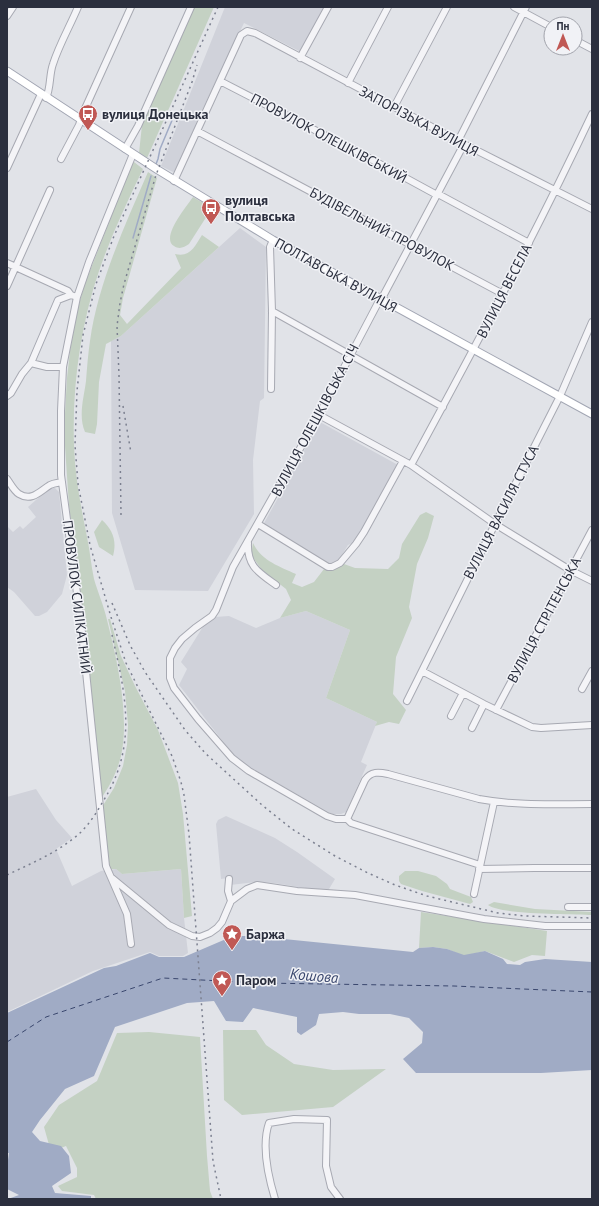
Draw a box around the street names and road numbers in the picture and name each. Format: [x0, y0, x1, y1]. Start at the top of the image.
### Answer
street label: ЗАПОРІЗЬКА ВУЛИЦЯ [356, 82, 482, 160]
street label: ПРОВУЛОК ОЛЕШКІВСЬКИЙ [248, 89, 410, 187]
street label: БУДІВЕЛЬНИЙ ПРОВУЛОК [307, 183, 458, 275]
street label: ПОЛТАВСЬКА ВУЛИЦЯ [271, 234, 401, 316]
street label: ВУЛИЦЯ ВЕСЕЛА [473, 240, 536, 341]
street label: ВУЛИЦЯ ОЛЕШКІВСЬКА СІЧ [267, 341, 363, 499]
street label: ВУЛИЦЯ ВАСИЛЯ СТУСА [459, 441, 543, 582]
street label: ПРОВУЛОК СИЛІКАТНИЙ [59, 519, 95, 675]
street label: ВУЛИЦЯ СТРІТЕНСЬКА [503, 553, 585, 686]

